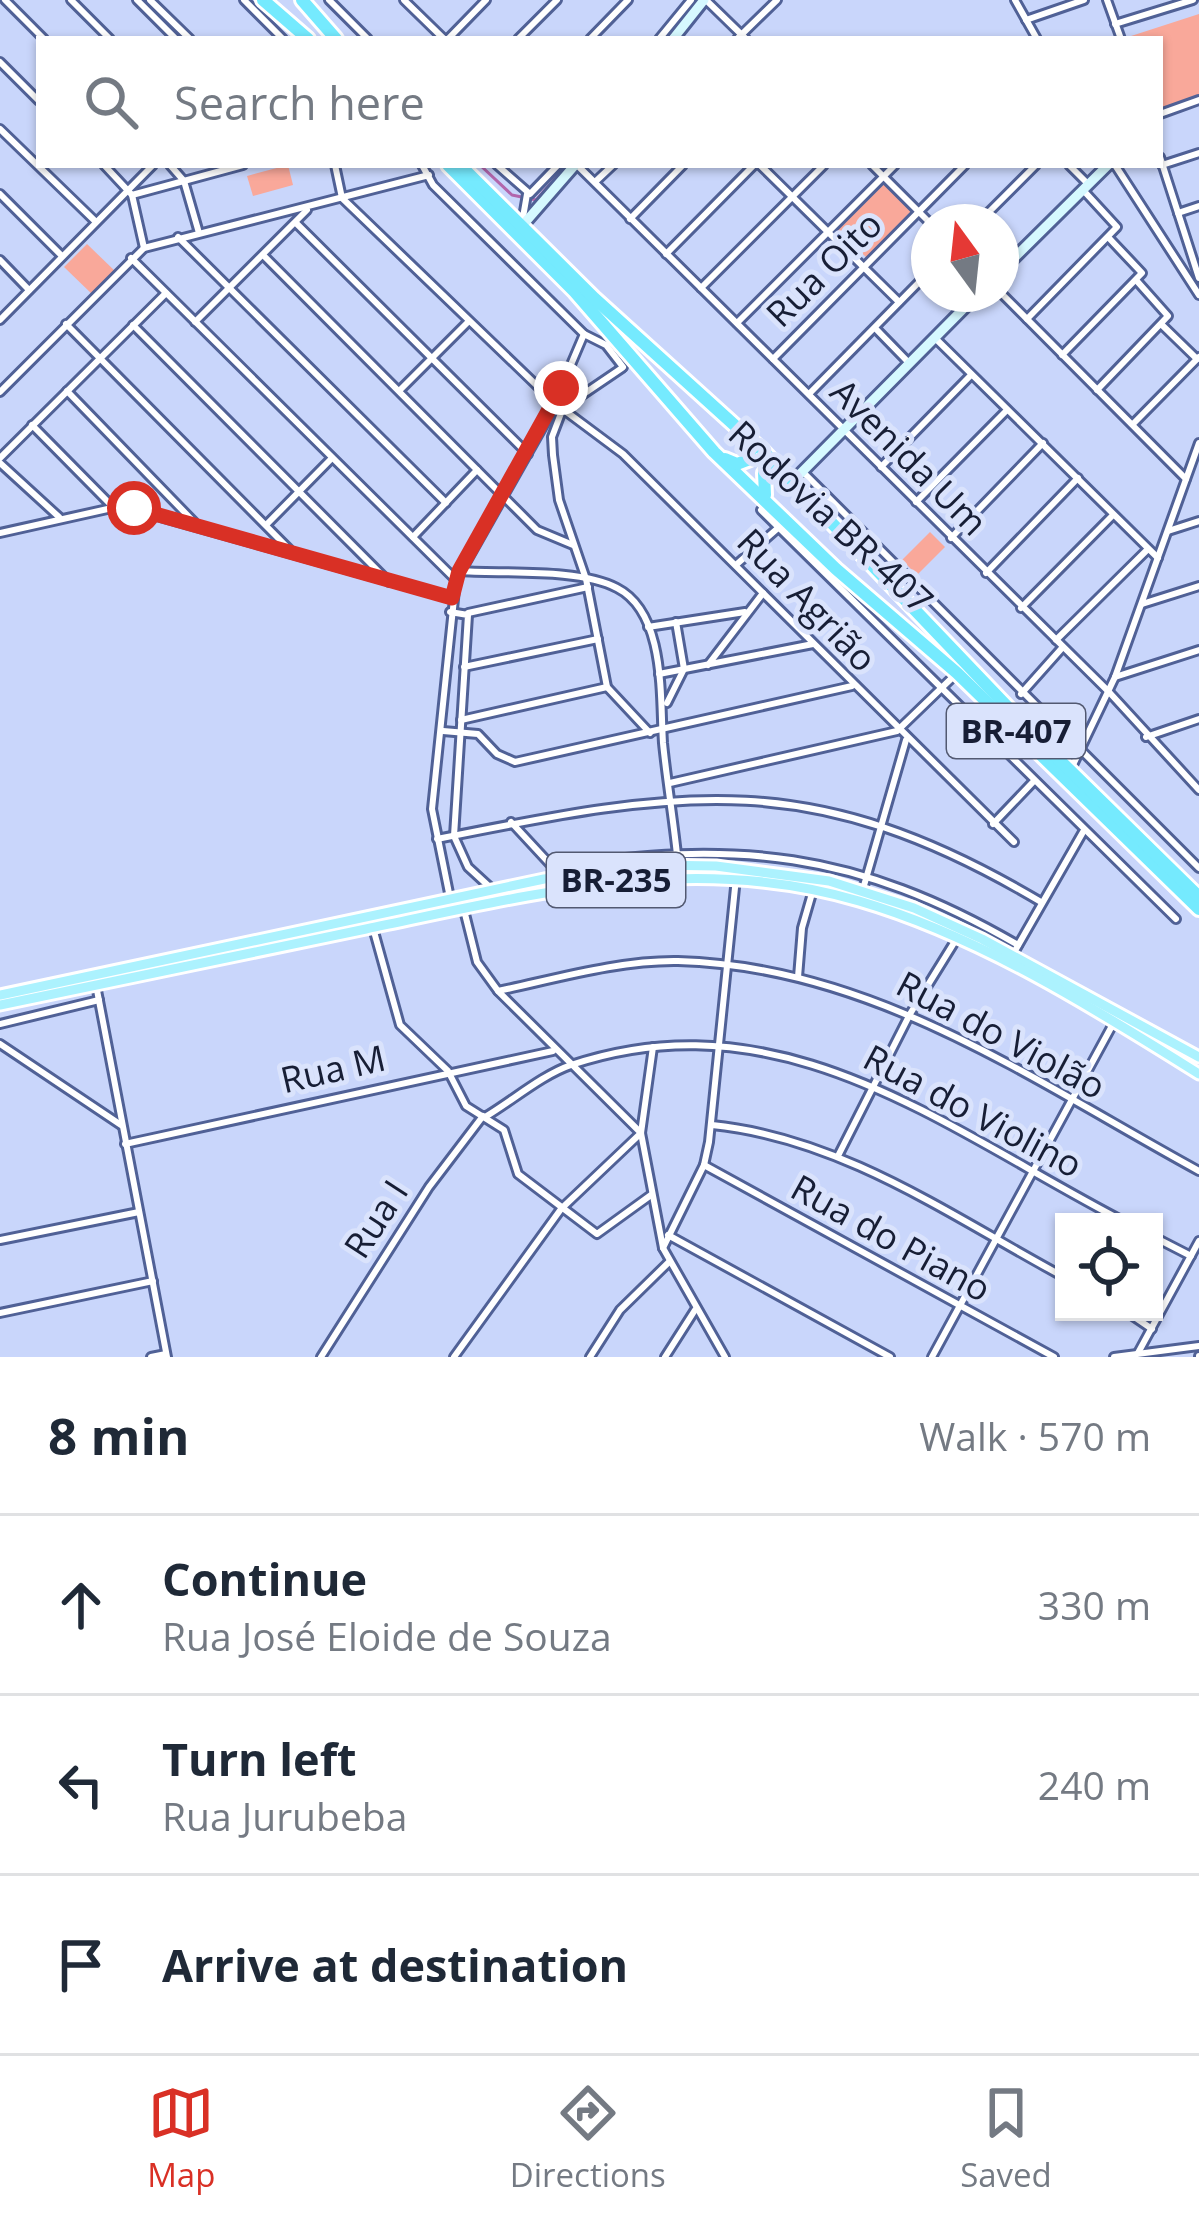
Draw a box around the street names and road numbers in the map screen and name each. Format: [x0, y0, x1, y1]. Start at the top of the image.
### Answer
street label: Rua Oito [755, 200, 892, 337]
street label: Avenida Um [820, 368, 998, 546]
street label: Rodovia BR-407 [719, 409, 944, 624]
street label: Rua Agrião [727, 517, 888, 682]
road number: BR-407 [947, 704, 1085, 758]
road number: BR-235 [547, 853, 685, 907]
street label: Rua do Violão [888, 959, 1114, 1110]
street label: Rua do Violino [855, 1032, 1091, 1189]
street label: Rua M [276, 1033, 390, 1104]
street label: Rua do Piano [783, 1163, 1000, 1313]
street label: Rua I [332, 1170, 419, 1267]

